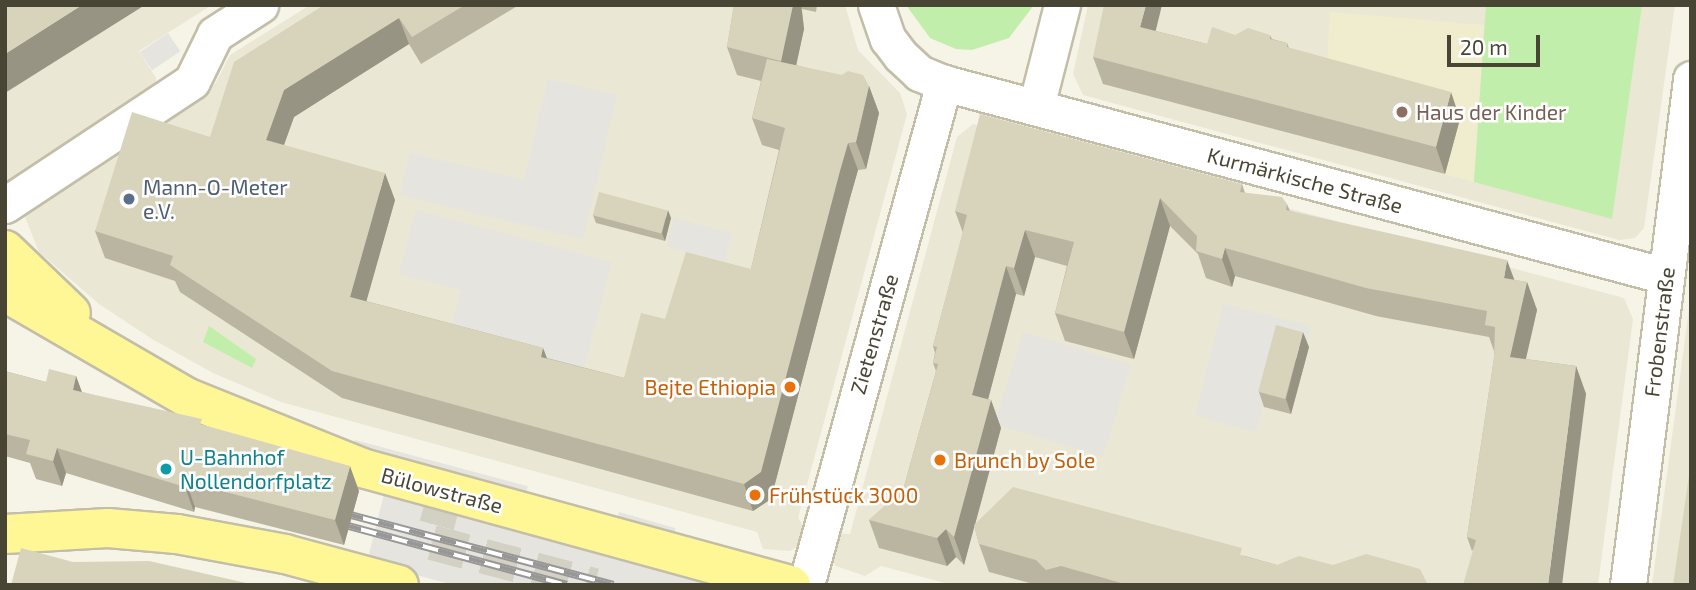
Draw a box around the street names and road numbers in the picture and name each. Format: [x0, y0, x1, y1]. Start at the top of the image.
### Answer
street label: Kurmärkische Straße [1205, 142, 1405, 218]
street label: Frobenstraße [1639, 266, 1679, 398]
street label: Zietenstraße [845, 271, 903, 397]
street label: Bülowstraße [379, 462, 505, 518]

